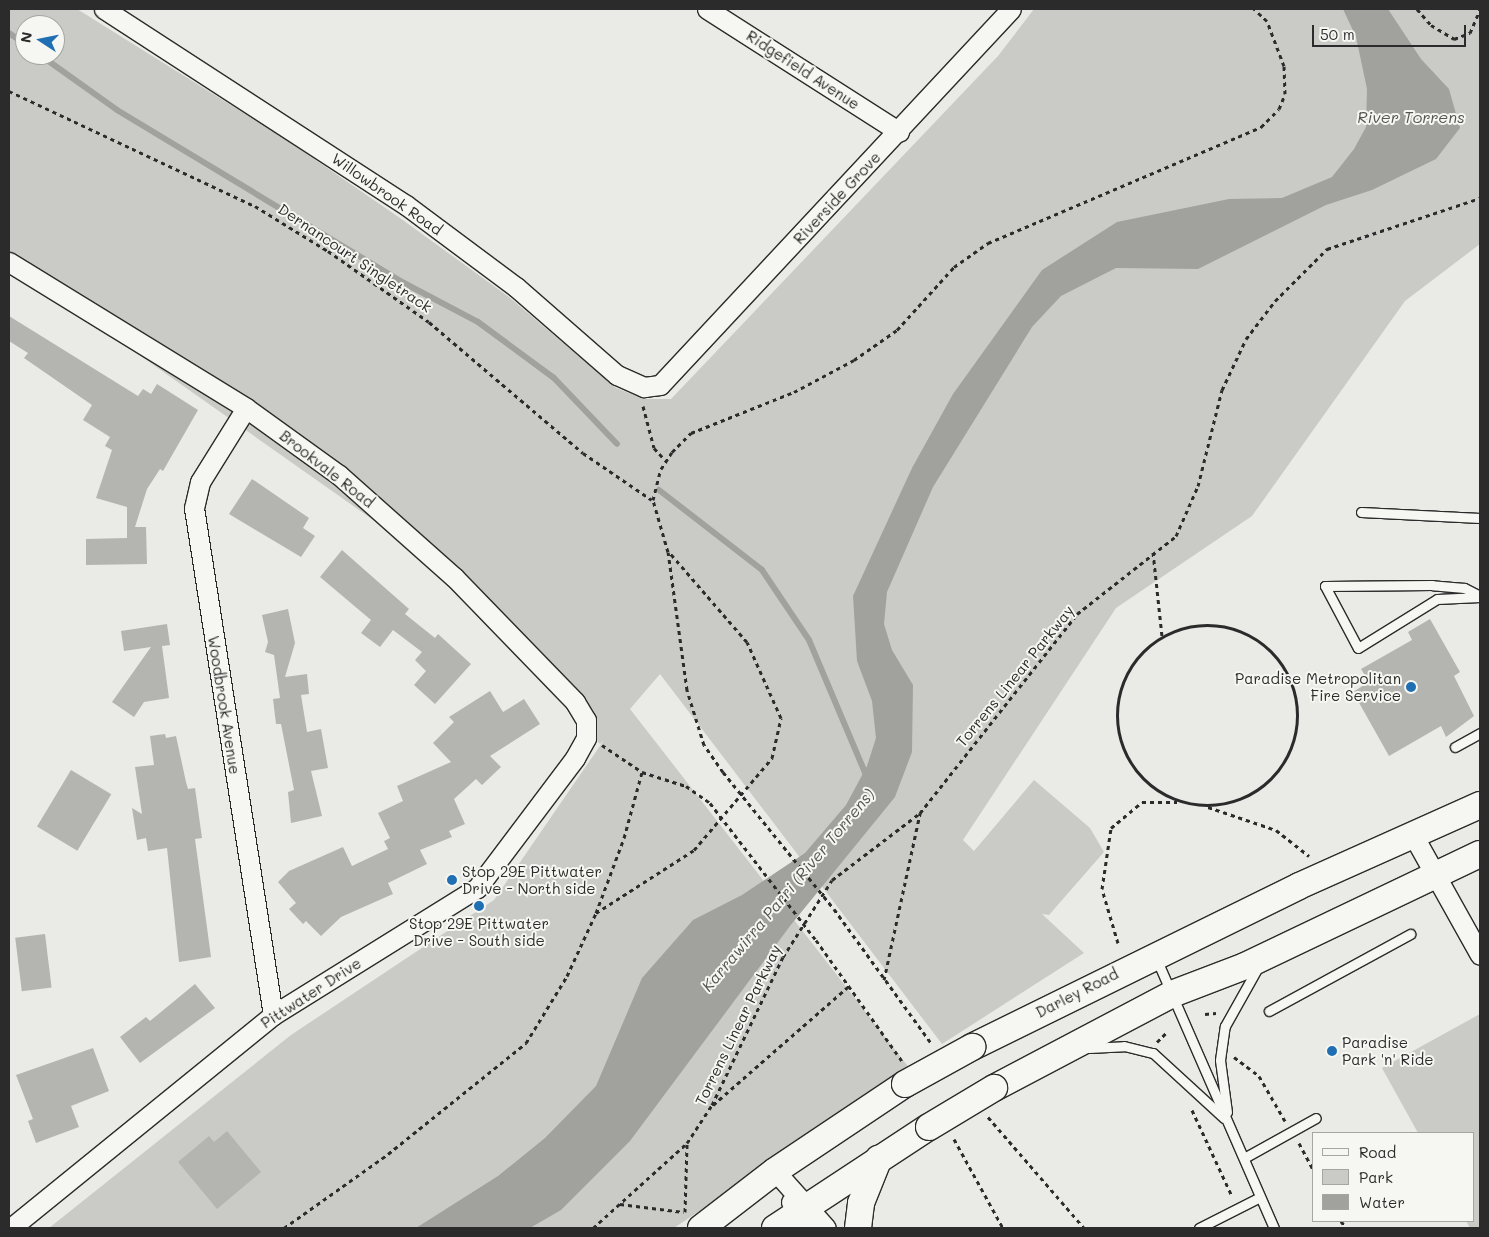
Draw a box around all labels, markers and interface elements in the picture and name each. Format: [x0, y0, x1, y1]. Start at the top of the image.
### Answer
north arrow [15, 15, 65, 65]
scale bar [1314, 15, 1468, 47]
text: 50 m [1320, 24, 1355, 44]
street label: Ridgefield Avenue [743, 27, 863, 113]
text: N [15, 30, 36, 44]
water label: River Torrens [1357, 107, 1465, 127]
street label: Riverside Grove [790, 148, 884, 248]
street label: Willowbrook Road [328, 149, 446, 239]
street label: Dernancourt Singletrack [275, 200, 435, 316]
street label: Brookvale Road [276, 426, 378, 512]
street label: Torrens Linear Parkway [952, 602, 1078, 750]
street label: Woodbrook Avenue [204, 634, 244, 776]
place label: Paradise Metropolitan Fire Service [1235, 669, 1401, 704]
marker: Paradise Metropolitan Fire Service [1405, 681, 1417, 693]
water label: Karrawirra Parri (River Torrens) [698, 785, 878, 995]
place label: Stop 29E Pittwater Drive - North side [462, 862, 602, 897]
marker: Stop 29E Pittwater Drive - North side [446, 874, 458, 886]
marker: Stop 29E Pittwater Drive - South side [473, 900, 485, 912]
place label: Stop 29E Pittwater Drive - South side [409, 914, 549, 949]
street label: Torrens Linear Parkway [691, 942, 785, 1108]
street label: Pittwater Drive [258, 954, 364, 1032]
street label: Darley Road [1033, 965, 1121, 1021]
place label: Paradise Park 'n' Ride [1342, 1033, 1434, 1068]
marker: Paradise Park 'n' Ride [1326, 1045, 1338, 1057]
legend [1312, 1132, 1474, 1222]
text: Road [1359, 1142, 1396, 1162]
text: Park [1359, 1167, 1393, 1187]
text: Water [1359, 1192, 1405, 1212]

